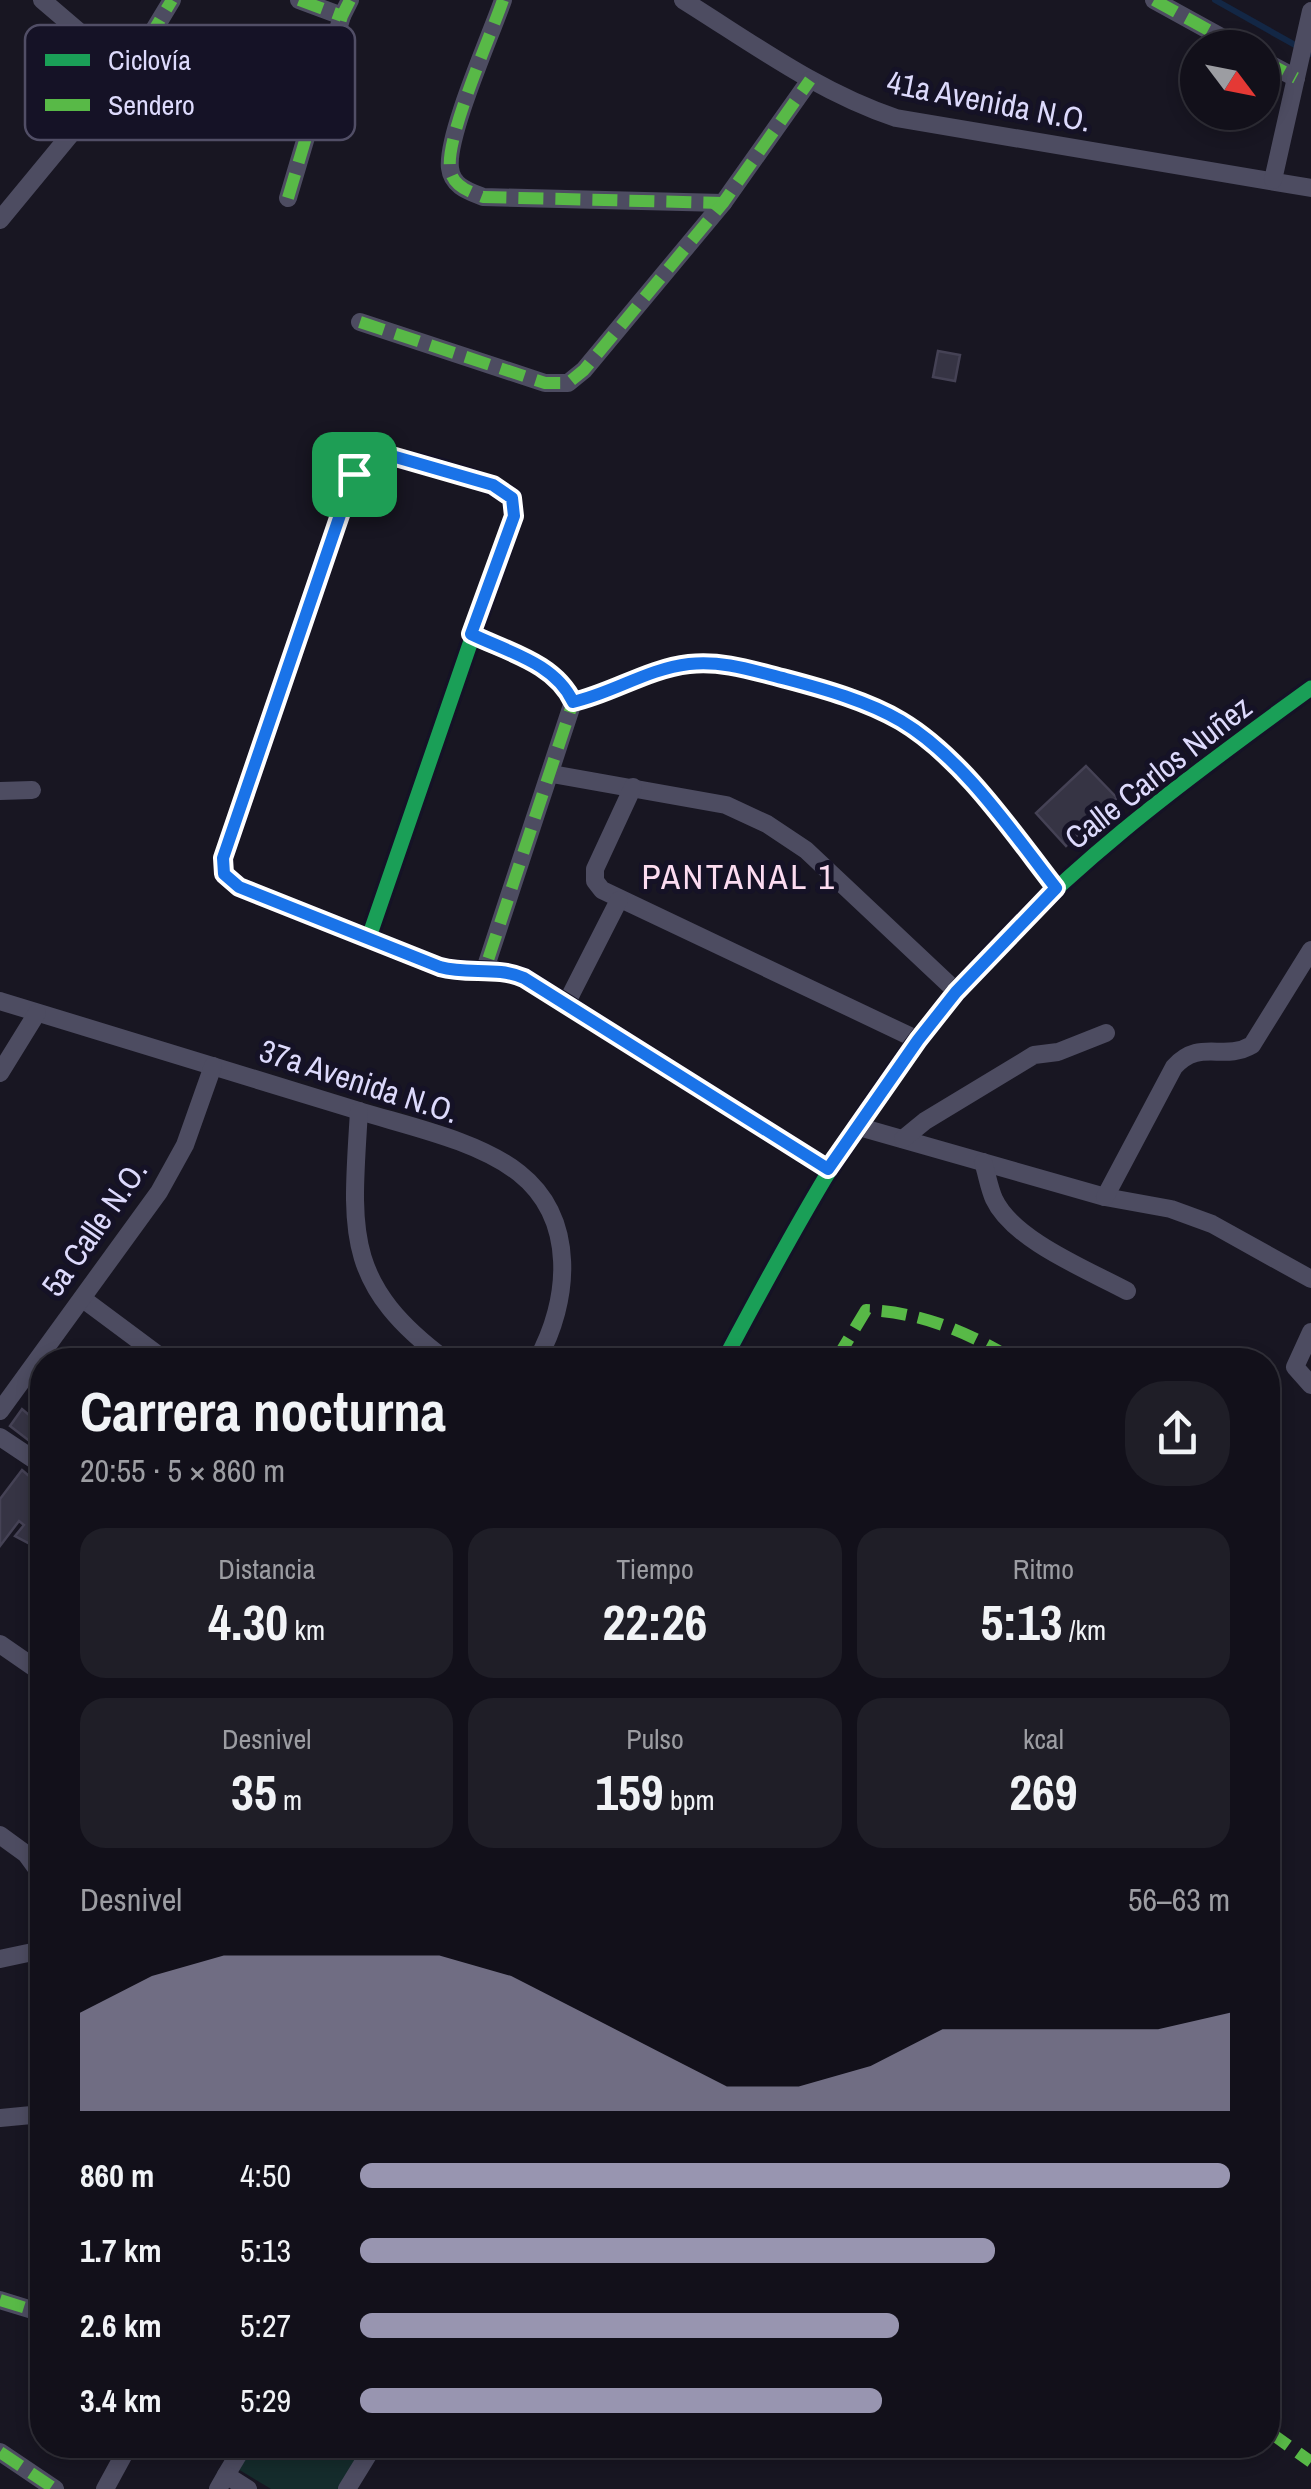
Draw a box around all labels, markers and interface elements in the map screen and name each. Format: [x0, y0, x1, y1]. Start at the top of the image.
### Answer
legend [25, 25, 355, 140]
north arrow [1180, 30, 1280, 130]
map controls [1180, 30, 1280, 130]
text: Ciclovía [108, 41, 191, 79]
street label: 41a Avenida N.O. [883, 60, 1095, 142]
text: Sendero [108, 86, 195, 124]
pin [312, 432, 397, 517]
icon: arrive [327, 447, 382, 502]
street label: Calle Carlos Nuñez [1056, 685, 1260, 859]
district label: PANTANAL 1 [641, 853, 837, 900]
street label: 37a Avenida N.O. [254, 1029, 464, 1133]
street label: 5a Calle N.O. [31, 1151, 157, 1305]
text: Carrera nocturna [80, 1374, 446, 1448]
button: share [1125, 1381, 1230, 1486]
text: 20:55 · 5 × 860 m [80, 1449, 285, 1492]
text: Distancia [218, 1550, 315, 1588]
text: Tiempo [616, 1550, 694, 1588]
text: Ritmo [1013, 1550, 1074, 1588]
text: 4.30 [208, 1588, 288, 1656]
text: 22:26 [603, 1588, 707, 1656]
text: 5:13 [981, 1588, 1063, 1656]
text: km [288, 1611, 325, 1649]
text: /km [1063, 1611, 1106, 1649]
text: Desnivel [222, 1720, 311, 1758]
text: Pulso [626, 1720, 684, 1758]
text: kcal [1023, 1720, 1064, 1758]
text: 35 [231, 1758, 277, 1826]
text: 159 [595, 1758, 664, 1826]
text: 269 [1009, 1758, 1078, 1826]
text: m [277, 1781, 302, 1819]
text: bpm [664, 1781, 715, 1819]
text: Desnivel [80, 1878, 182, 1921]
text: 56–63 m [1128, 1878, 1230, 1921]
text: 860 m [80, 2154, 154, 2197]
text: 4:50 [240, 2154, 291, 2197]
text: 1.7 km [80, 2229, 162, 2272]
text: 5:13 [240, 2229, 291, 2272]
text: 2.6 km [80, 2304, 162, 2347]
text: 5:27 [240, 2304, 291, 2347]
text: 3.4 km [80, 2379, 162, 2422]
text: 5:29 [240, 2379, 291, 2422]

